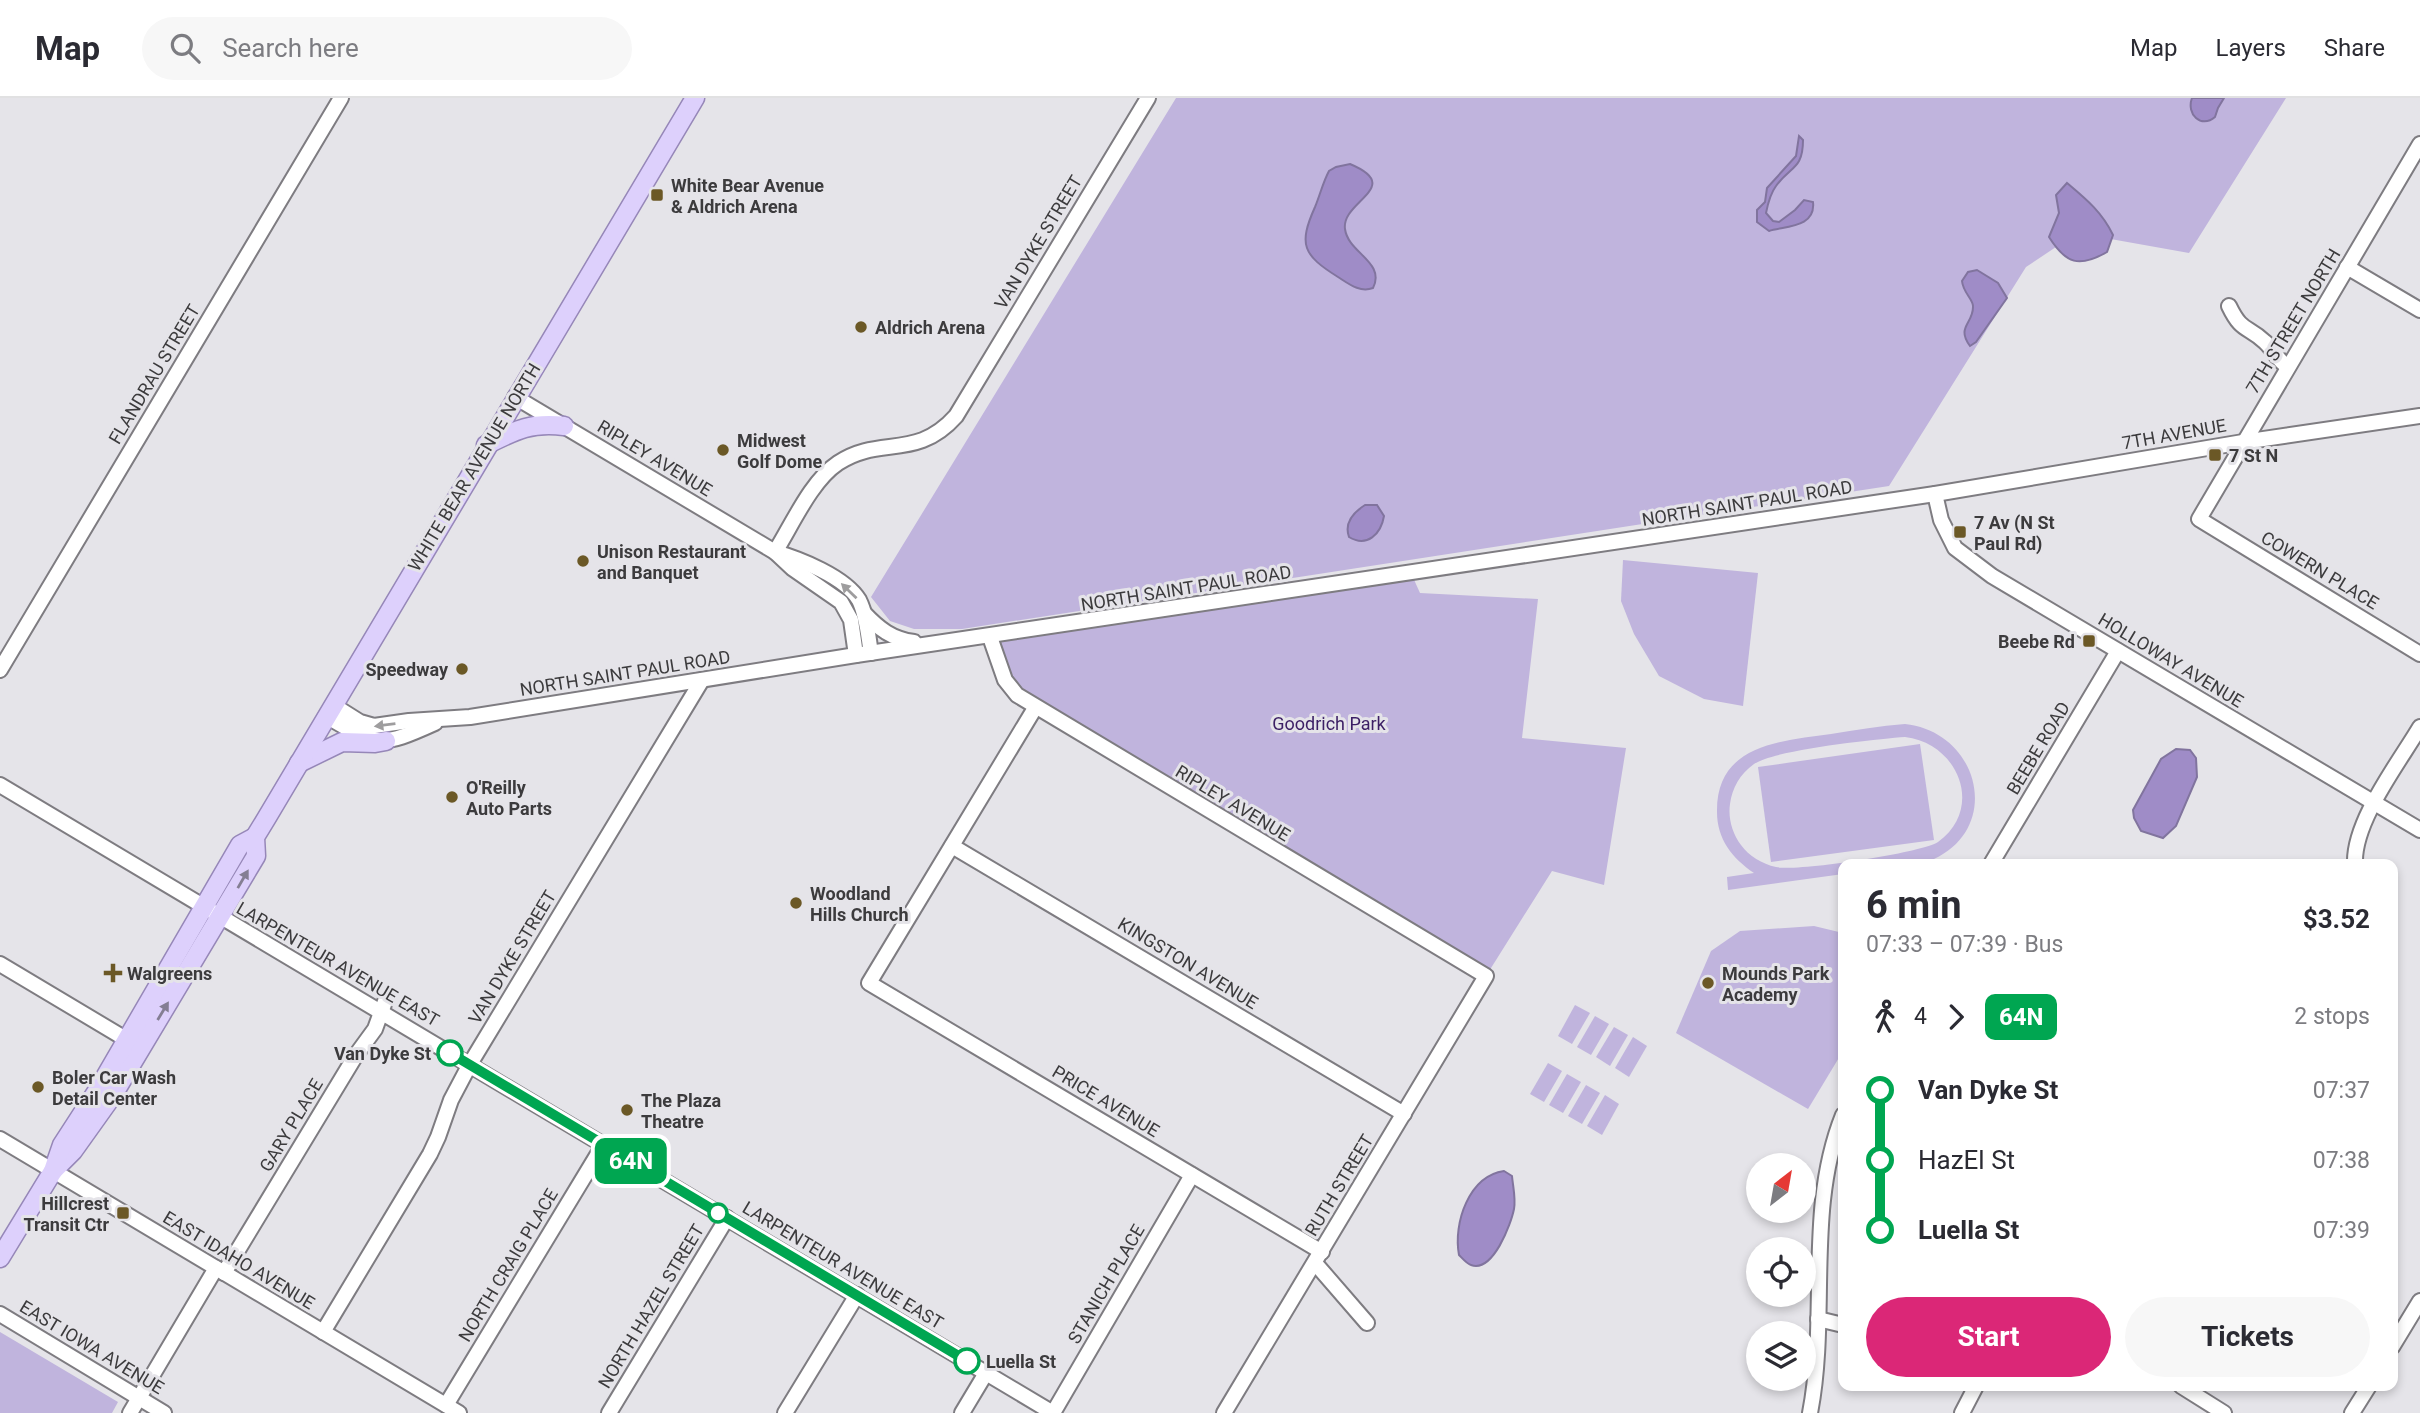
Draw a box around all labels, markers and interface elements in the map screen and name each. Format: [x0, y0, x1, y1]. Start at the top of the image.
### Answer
search box [142, 17, 632, 80]
text: Map [35, 29, 100, 68]
icon: search [166, 29, 204, 67]
text: Search here [222, 33, 359, 63]
text: Map [2130, 34, 2178, 62]
text: Layers [2216, 34, 2286, 62]
text: Share [2324, 34, 2385, 62]
street label: VAN DYKE STREET [990, 171, 1086, 313]
place label: White Bear Avenue & Aldrich Arena [671, 175, 824, 217]
marker: White Bear Avenue & Aldrich Arena [649, 187, 665, 203]
street label: 7TH STREET NORTH [2241, 245, 2345, 397]
street label: FLANDRAU STREET [104, 300, 204, 448]
place label: Aldrich Arena [875, 317, 986, 338]
marker: Aldrich Arena [853, 319, 869, 335]
street label: WHITE BEAR AVENUE NORTH [404, 359, 544, 575]
street label: 7TH AVENUE [2120, 414, 2228, 454]
street label: RIPLEY AVENUE [594, 416, 716, 500]
place label: Midwest Golf Dome [737, 430, 823, 472]
marker: Midwest Golf Dome [715, 442, 731, 458]
place label: 7 St N [2229, 445, 2278, 466]
marker: 7 St N [2207, 447, 2223, 463]
street label: NORTH SAINT PAUL ROAD [1640, 476, 1854, 530]
place label: 7 Av (N St Paul Rd) [1974, 512, 2055, 555]
marker: 7 Av (N St Paul Rd) [1952, 524, 1968, 540]
street label: COWERN PLACE [2257, 527, 2383, 613]
place label: Unison Restaurant and Banquet [597, 541, 746, 583]
marker: Unison Restaurant and Banquet [575, 553, 591, 569]
street label: NORTH SAINT PAUL ROAD [1079, 561, 1293, 615]
one-way arrow [841, 583, 858, 599]
street label: HOLLOWAY AVENUE [2095, 608, 2247, 712]
place label: Beebe Rd [1998, 631, 2075, 652]
marker: Beebe Rd [2081, 633, 2097, 649]
street label: NORTH SAINT PAUL ROAD [518, 646, 732, 700]
place label: Speedway [365, 659, 449, 680]
marker: Speedway [454, 661, 470, 677]
street label: BEEBE ROAD [2002, 698, 2074, 798]
park label: Goodrich Park [1272, 713, 1387, 734]
one-way arrow [374, 719, 396, 730]
street label: RIPLEY AVENUE [1172, 761, 1294, 845]
place label: O'Reilly Auto Parts [466, 777, 552, 819]
marker: O'Reilly Auto Parts [444, 789, 460, 805]
one-way arrow [237, 869, 249, 888]
place label: Woodland Hills Church [810, 883, 909, 925]
text: 6 min [1866, 883, 1962, 927]
street label: VAN DYKE STREET [464, 886, 560, 1028]
marker: Woodland Hills Church [788, 895, 804, 911]
street label: LARPENTEUR AVENUE EAST [233, 897, 443, 1031]
text: $3.52 [2303, 904, 2370, 934]
street label: KINGSTON AVENUE [1114, 913, 1262, 1013]
text: 07:33 – 07:39 · Bus [1866, 931, 2063, 958]
place label: Walgreens [127, 963, 212, 984]
place label: Mounds Park Academy [1722, 963, 1830, 1005]
marker: Walgreens [105, 965, 121, 981]
marker: Mounds Park Academy [1700, 975, 1716, 991]
icon: walk [1866, 998, 1904, 1036]
icon: forward [1937, 998, 1975, 1036]
one-way arrow [157, 1001, 170, 1020]
text: 4 [1914, 1003, 1927, 1030]
text: 64N [1999, 1003, 2043, 1031]
text: 2 stops [2294, 1003, 2370, 1030]
marker: Van Dyke St [437, 1040, 463, 1066]
place label: Van Dyke St [334, 1043, 431, 1064]
street label: PRICE AVENUE [1049, 1061, 1163, 1141]
place label: Boler Car Wash Detail Center [52, 1067, 176, 1109]
street label: GARY PLACE [255, 1075, 327, 1175]
text: Van Dyke St [1918, 1075, 2058, 1105]
text: 07:37 [2313, 1077, 2370, 1104]
marker: Boler Car Wash Detail Center [30, 1079, 46, 1095]
place label: The Plaza Theatre [641, 1090, 722, 1132]
marker: The Plaza Theatre [619, 1102, 635, 1118]
street label: RUTH STREET [1300, 1130, 1378, 1240]
line badge: 64N [591, 1138, 671, 1184]
text: HazEl St [1918, 1145, 2015, 1175]
text: 64N [609, 1147, 653, 1175]
text: 07:38 [2313, 1147, 2370, 1174]
north arrow [1746, 1153, 1816, 1223]
map controls [1746, 1153, 1816, 1391]
street label: NORTH CRAIG PLACE [454, 1185, 562, 1345]
place label: Hillcrest Transit Ctr [23, 1193, 109, 1235]
street label: LARPENTEUR AVENUE EAST [739, 1197, 947, 1333]
unlabelled marker [708, 1203, 728, 1223]
marker: Hillcrest Transit Ctr [115, 1205, 131, 1221]
street label: EAST IDAHO AVENUE [159, 1206, 319, 1314]
text: Luella St [1918, 1215, 2019, 1245]
text: 07:39 [2313, 1217, 2370, 1244]
street label: NORTH HAZEL STREET [594, 1220, 708, 1392]
street label: STANICH PLACE [1063, 1221, 1149, 1347]
button: locate [1746, 1237, 1816, 1307]
street label: EAST IOWA AVENUE [16, 1296, 168, 1398]
button: Start [1866, 1297, 2111, 1377]
button: Tickets [2125, 1297, 2370, 1377]
button: layers [1746, 1321, 1816, 1391]
marker: Luella St [954, 1348, 980, 1374]
place label: Luella St [986, 1351, 1056, 1372]

